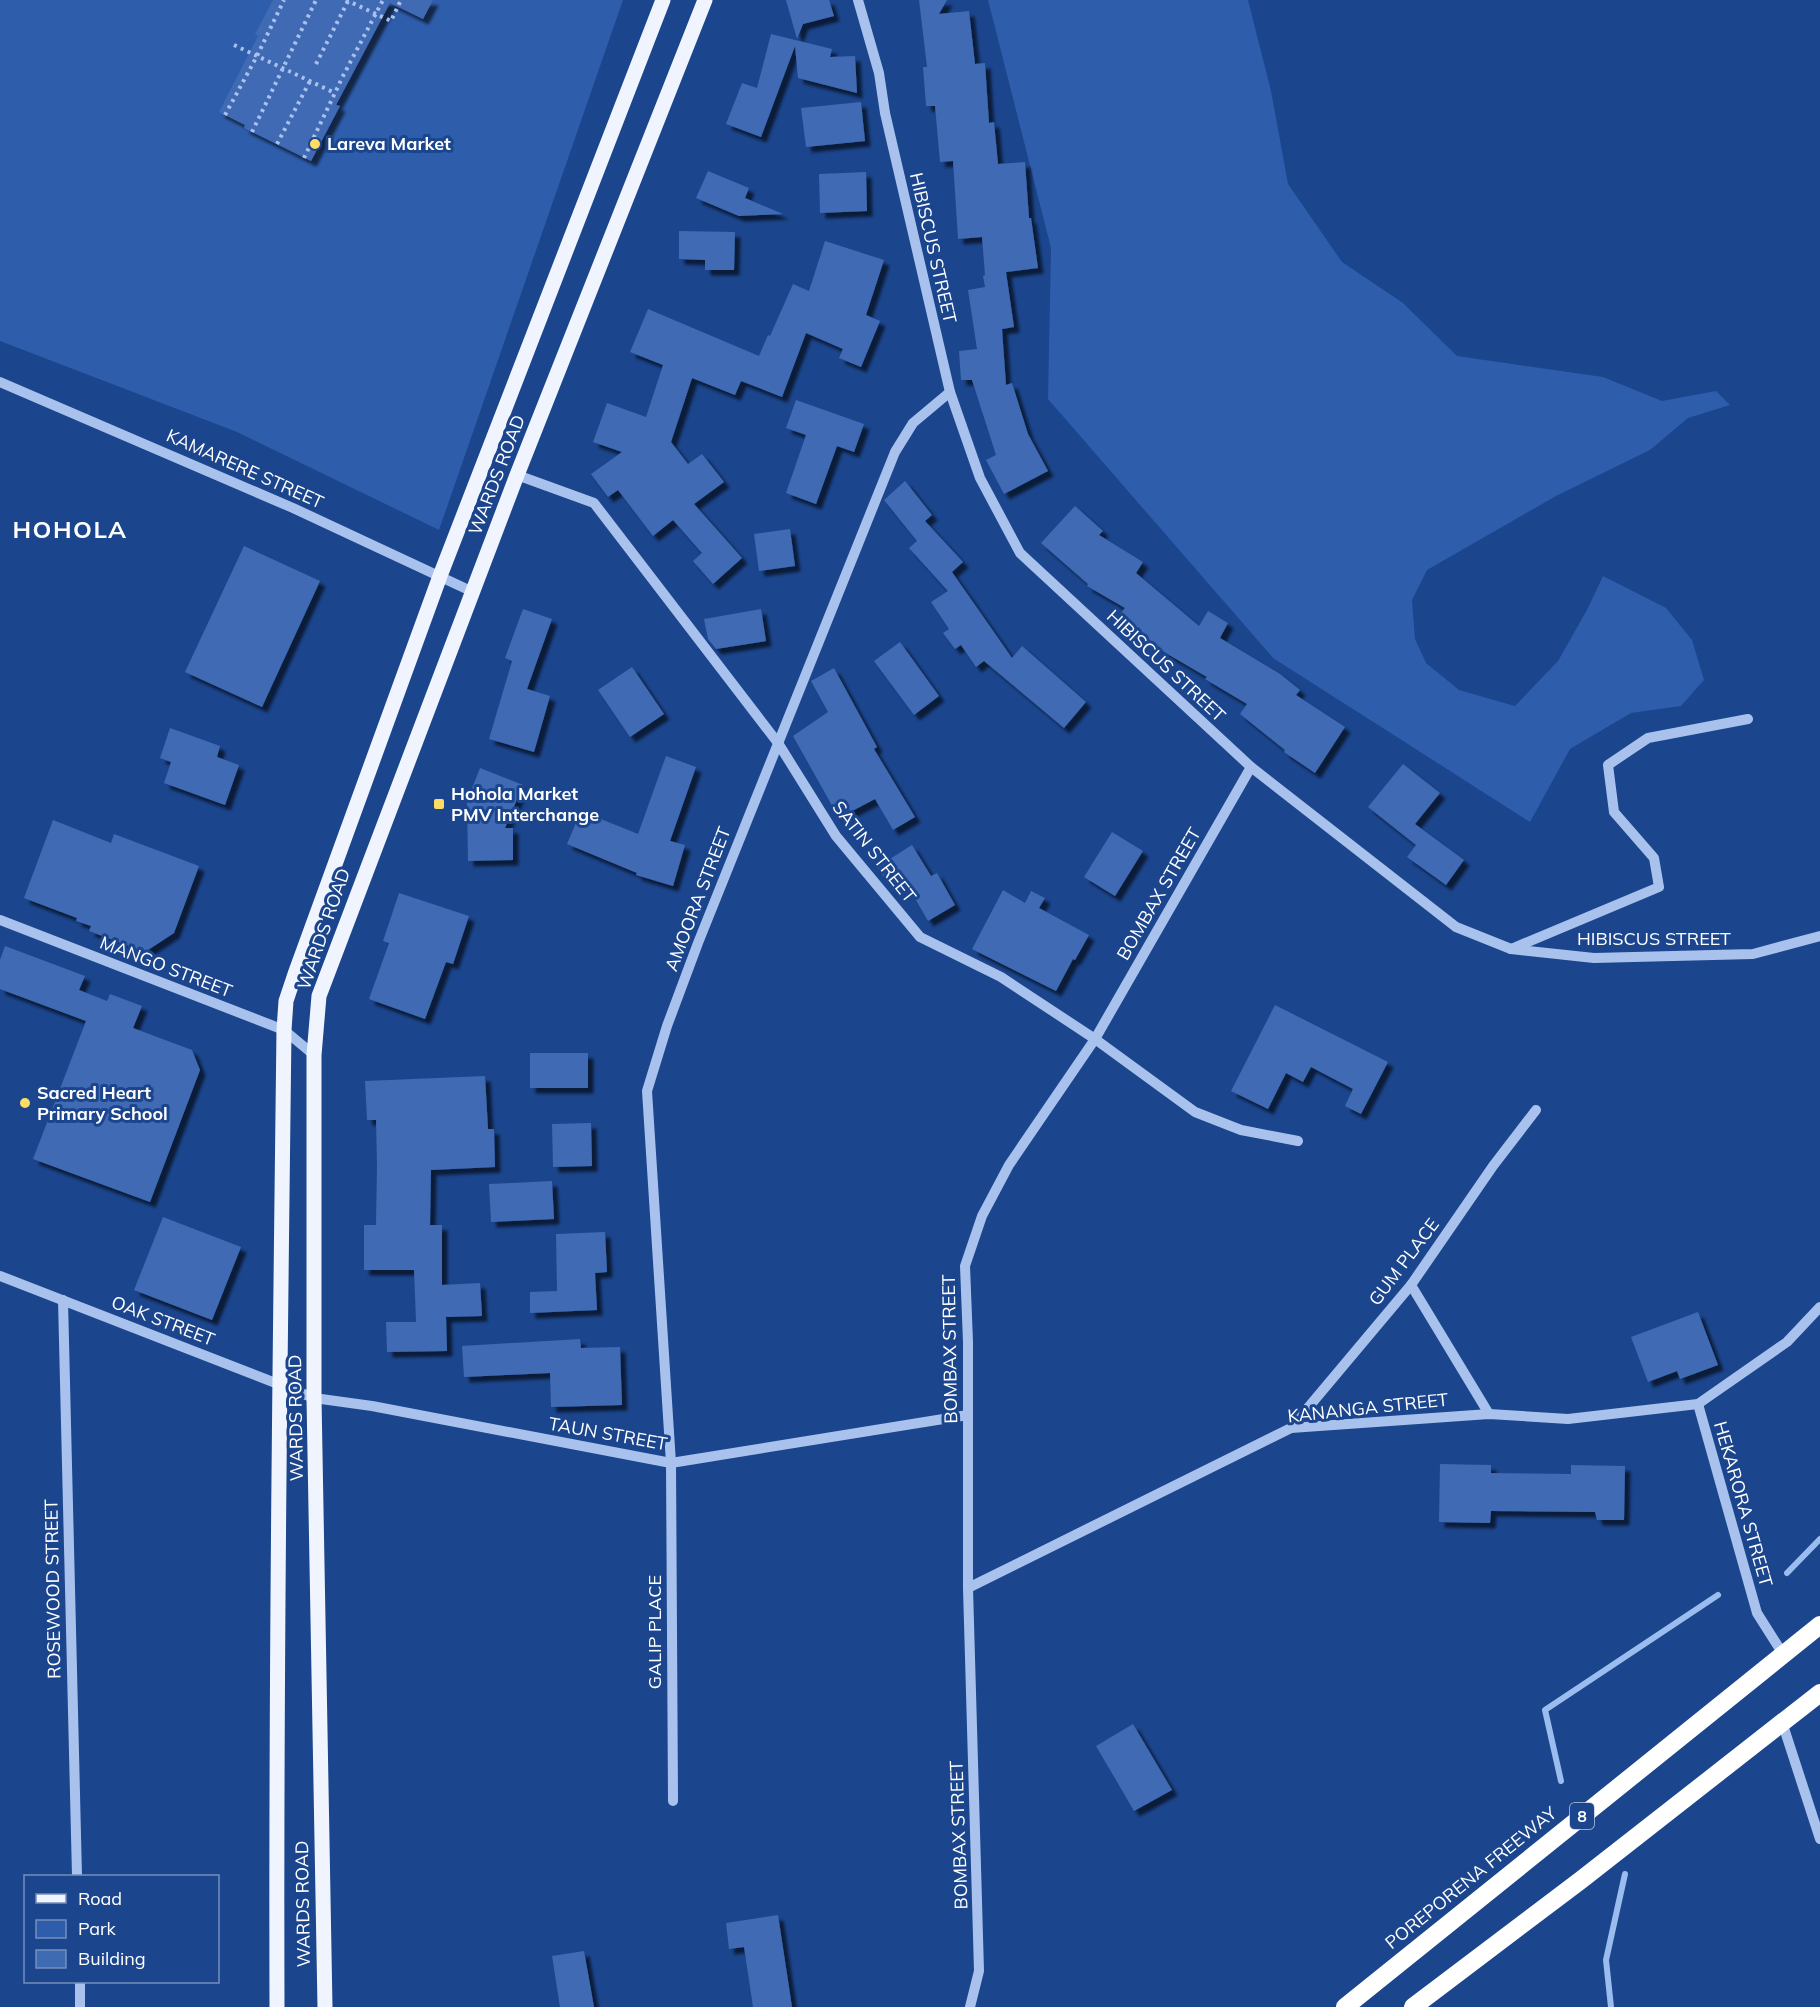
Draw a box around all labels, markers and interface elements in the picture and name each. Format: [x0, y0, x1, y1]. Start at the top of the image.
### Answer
place label: Lareva Market [327, 132, 451, 155]
marker: Lareva Market [308, 137, 322, 151]
street label: HIBISCUS STREET [905, 170, 962, 326]
street label: WARDS ROAD [463, 412, 530, 538]
street label: KAMARERE STREET [163, 424, 327, 514]
district label: HOHOLA [12, 514, 128, 544]
street label: HIBISCUS STREET [1102, 605, 1231, 727]
place label: Hohola Market PMV Interchange [451, 782, 599, 826]
street label: SATIN STREET [828, 796, 921, 907]
marker: Hohola Market PMV Interchange [432, 797, 446, 811]
street label: AMOORA STREET [659, 823, 736, 974]
street label: BOMBAX STREET [1111, 823, 1206, 964]
street label: WARDS ROAD [292, 865, 355, 993]
street label: HIBISCUS STREET [1577, 927, 1731, 950]
street label: MANGO STREET [97, 931, 236, 1002]
place label: Sacred Heart Primary School [37, 1081, 168, 1125]
marker: Sacred Heart Primary School [18, 1096, 32, 1110]
street label: GUM PLACE [1363, 1213, 1444, 1310]
street label: BOMBAX STREET [937, 1274, 962, 1424]
street label: OAK STREET [108, 1290, 218, 1351]
street label: WARDS ROAD [283, 1354, 308, 1482]
street label: KANANGA STREET [1286, 1388, 1450, 1427]
street label: TAUN STREET [547, 1412, 669, 1455]
street label: HEKARORA STREET [1709, 1418, 1778, 1589]
street label: ROSEWOOD STREET [39, 1499, 66, 1679]
street label: GALIP PLACE [643, 1575, 666, 1689]
street label: BOMBAX STREET [944, 1760, 973, 1910]
street label: POREPORENA FREEWAY [1380, 1801, 1562, 1954]
road number: 8 [1570, 1803, 1594, 1829]
street label: WARDS ROAD [290, 1840, 315, 1968]
legend [24, 1875, 219, 1983]
text: Road [78, 1887, 122, 1910]
text: Park [78, 1917, 117, 1940]
text: Building [78, 1947, 146, 1970]

